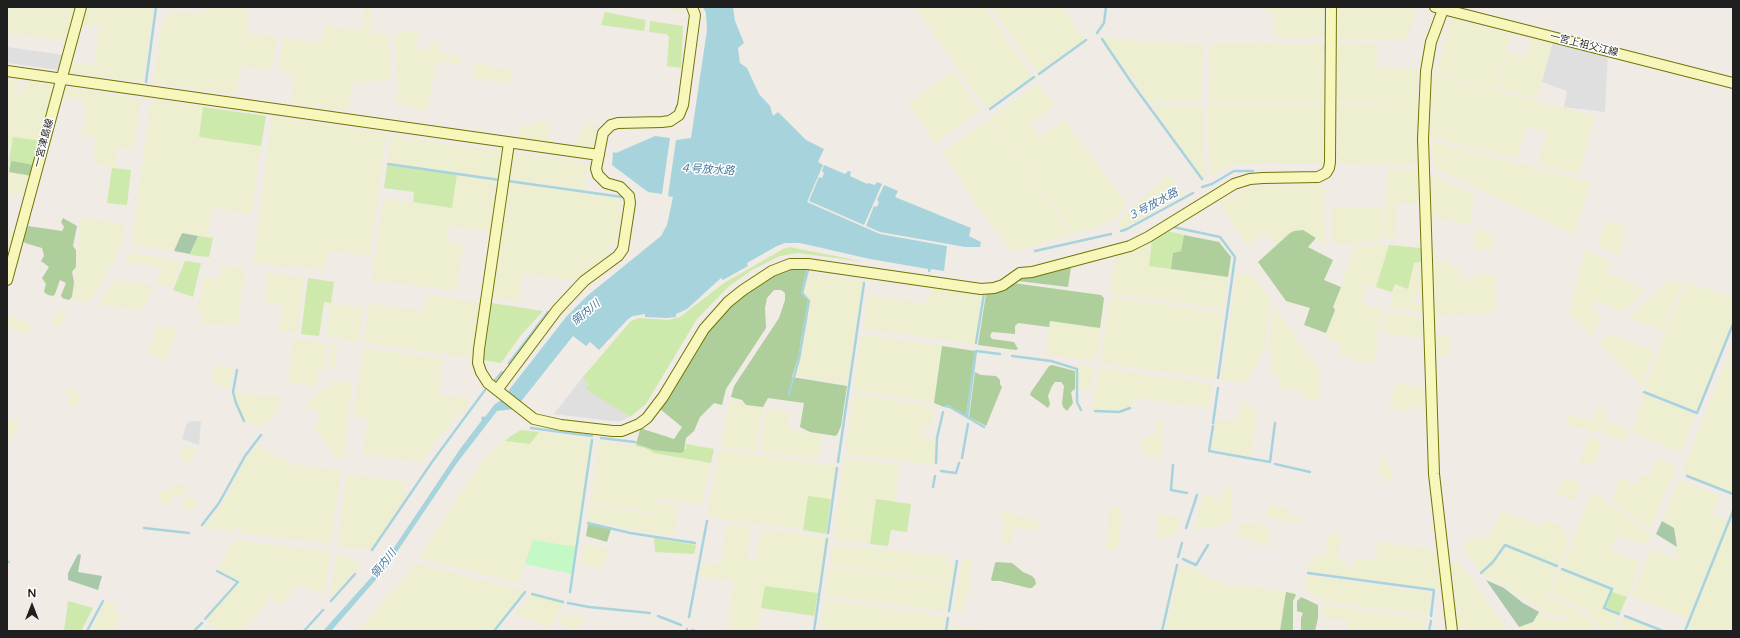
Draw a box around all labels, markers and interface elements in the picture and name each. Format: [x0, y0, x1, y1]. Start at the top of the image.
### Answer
street label: 一宮上祖父江線 [1549, 31, 1619, 59]
street label: 一宮津島線 [32, 117, 56, 169]
water label: ４号放水路 [679, 162, 735, 178]
water label: ３号放水路 [1126, 186, 1180, 224]
water label: 領内川 [569, 297, 603, 329]
water label: 領内川 [369, 547, 399, 581]
north arrow [12, 586, 52, 626]
text: N [28, 587, 36, 600]

